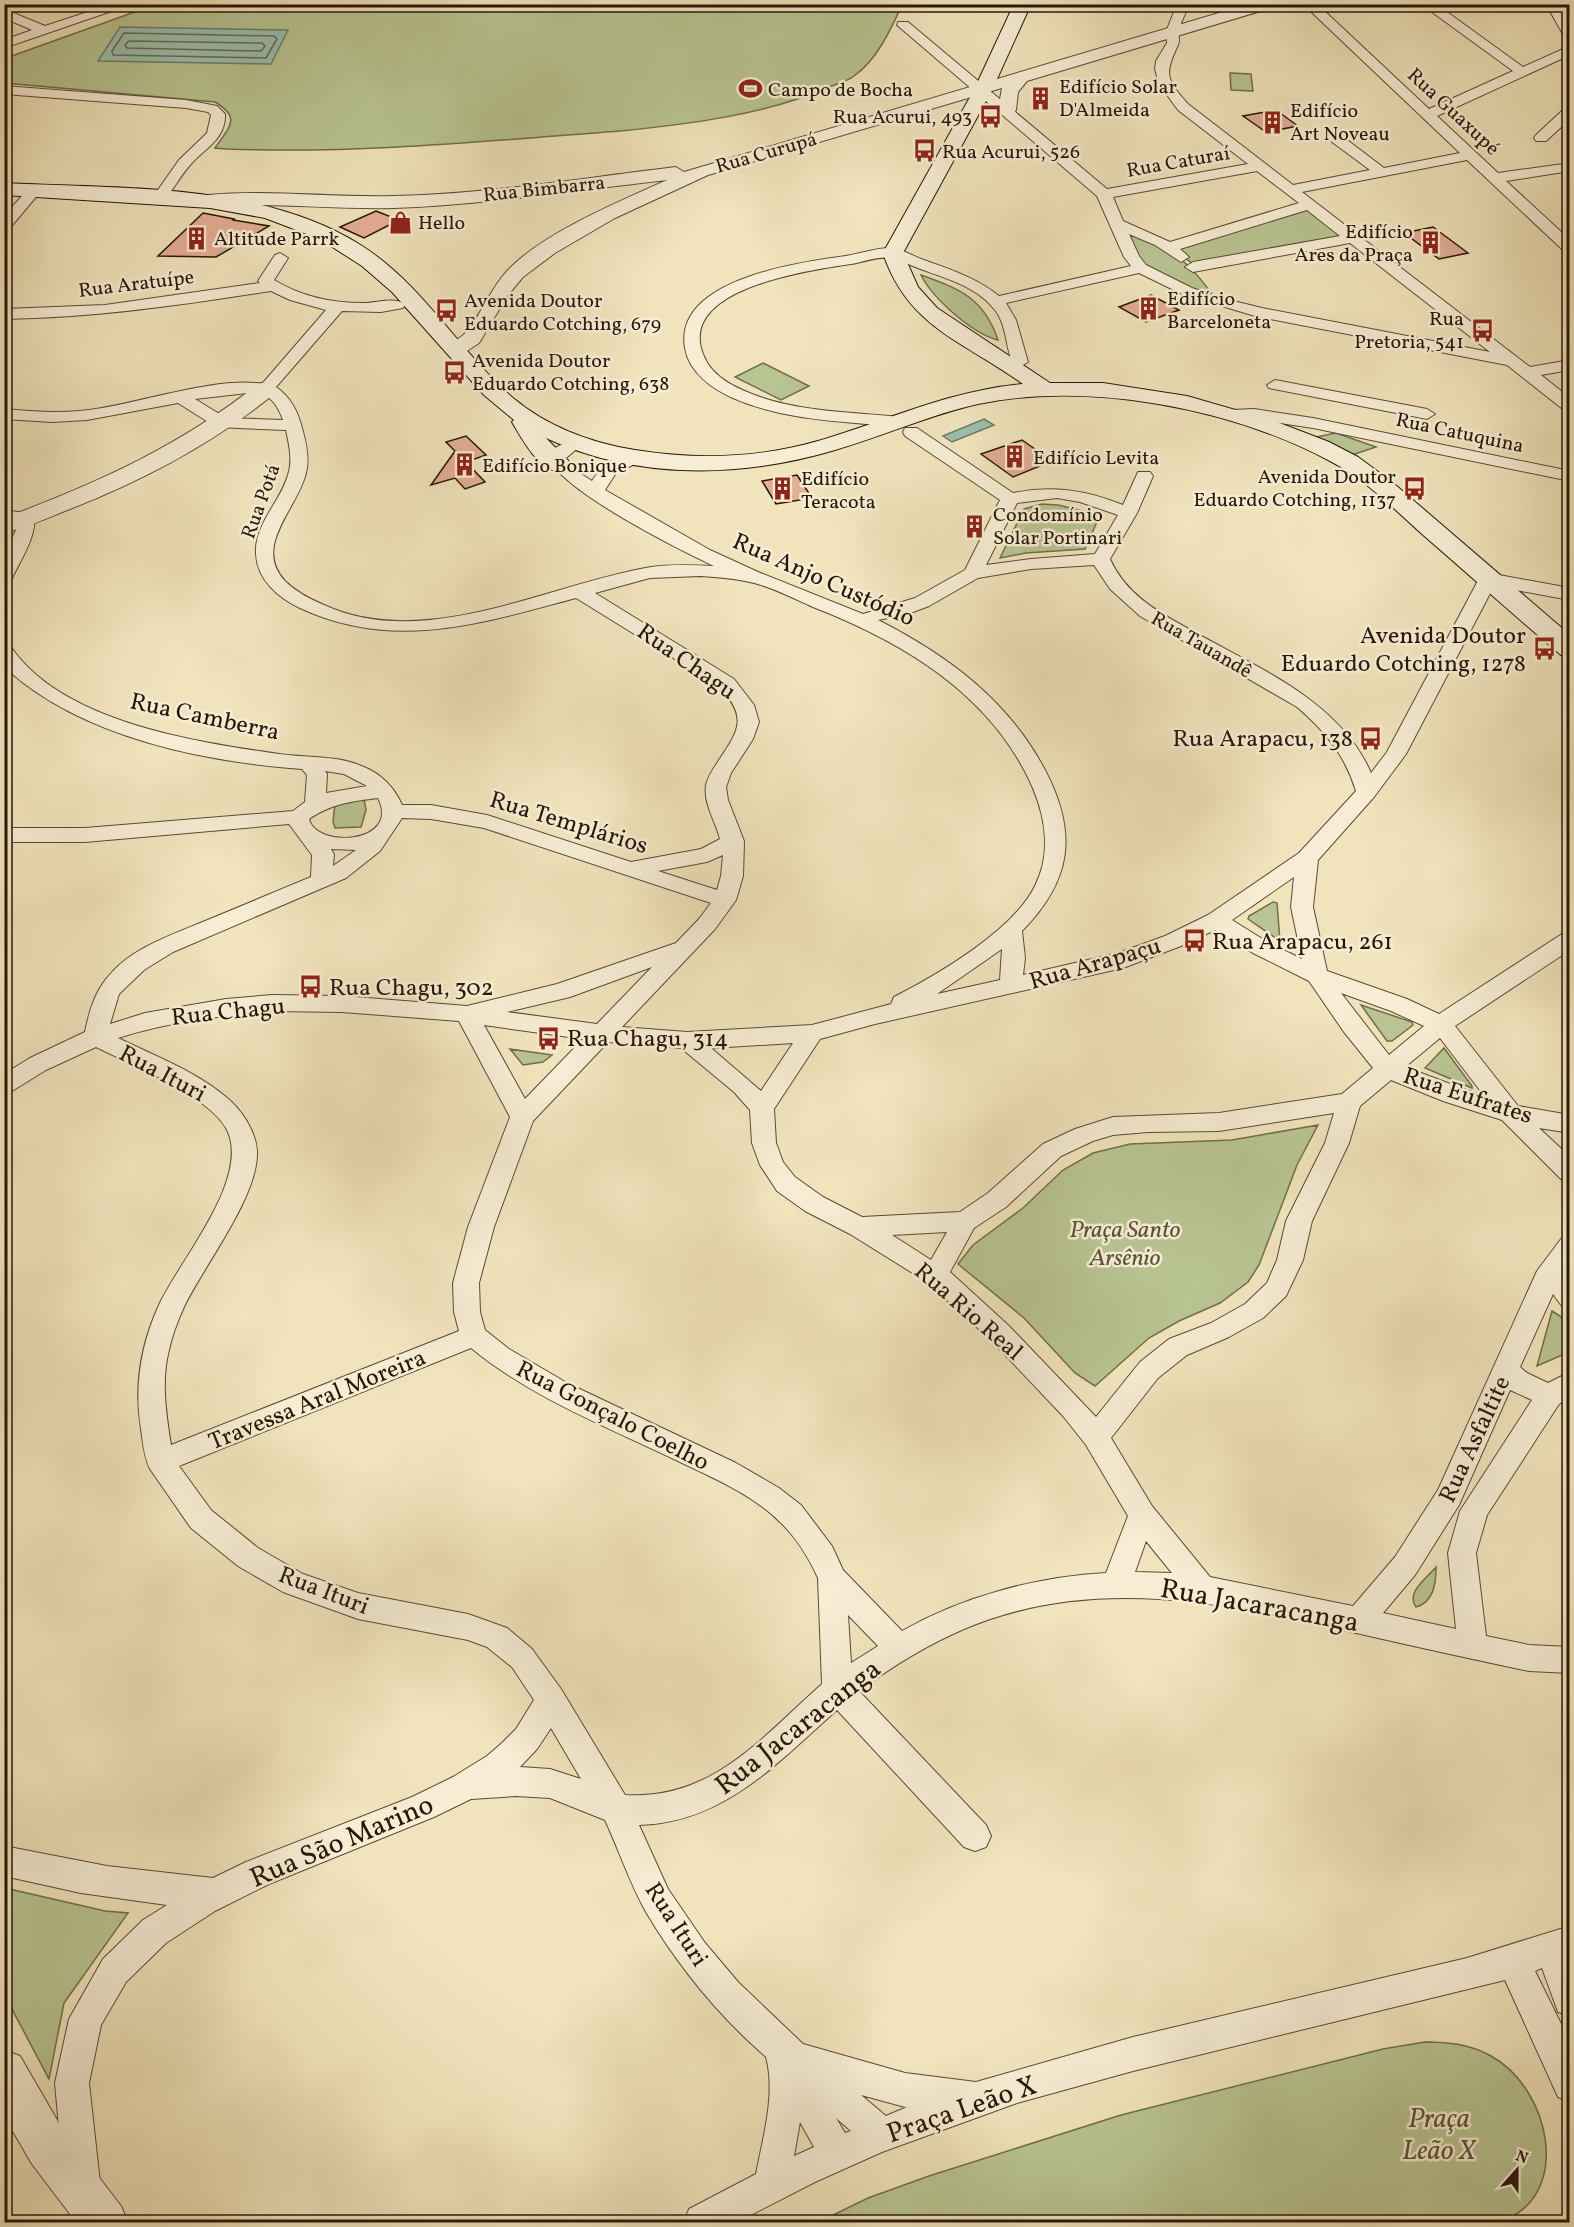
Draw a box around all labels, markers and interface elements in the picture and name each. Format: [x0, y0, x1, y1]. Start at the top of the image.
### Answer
street label: Rua Guaxupé [1400, 62, 1505, 163]
place label: Edifício Solar D'Almeida [1059, 74, 1177, 125]
sports icon: Campo de Bocha [737, 76, 763, 102]
place label: Campo de Bocha [768, 77, 913, 105]
building icon: Edifício Solar D'Almeida [1028, 85, 1054, 111]
place label: Edifício Art Noveau [1290, 98, 1390, 149]
bus stop icon: Rua Acurui, 493 [977, 103, 1003, 129]
place label: Rua Acurui, 493 [833, 104, 972, 132]
building icon: Edifício Art Noveau [1259, 109, 1285, 135]
street label: Rua Curupá [713, 126, 821, 182]
bus stop icon: Rua Acurui, 526 [911, 138, 937, 164]
place label: Rua Acurui, 526 [942, 139, 1080, 167]
street label: Rua Caturaí [1125, 140, 1232, 186]
street label: Rua Bimbarra [482, 170, 607, 210]
shop icon: Hello [387, 209, 413, 235]
place label: Hello [418, 210, 465, 238]
place label: Edifício Ares da Praça [1294, 219, 1413, 270]
building icon: Altitude Parrk [183, 225, 209, 251]
place label: Altitude Parrk [214, 226, 339, 254]
building icon: Edifício Ares da Praça [1418, 229, 1444, 255]
street label: Rua Aratuípe [77, 264, 196, 306]
place label: Edifício Barceloneta [1167, 286, 1271, 337]
place label: Avenida Doutor Eduardo Cotching, 679 [464, 288, 661, 339]
building icon: Edifício Barceloneta [1136, 296, 1162, 322]
bus stop icon: Avenida Doutor Eduardo Cotching, 679 [433, 298, 459, 324]
place label: Rua Pretoria, 541 [1354, 306, 1464, 357]
bus stop icon: Rua Pretoria, 541 [1469, 317, 1495, 343]
place label: Avenida Doutor Eduardo Cotching, 638 [472, 348, 669, 399]
bus stop icon: Avenida Doutor Eduardo Cotching, 638 [441, 359, 467, 385]
street label: Rua Catuquina [1393, 407, 1526, 461]
building icon: Edifício Levita [1002, 444, 1028, 470]
place label: Edifício Levita [1033, 445, 1159, 473]
building icon: Edifício Bonique [451, 452, 477, 478]
place label: Edifício Bonique [482, 453, 627, 481]
street label: Rua Potá [235, 460, 288, 543]
place label: Avenida Doutor Eduardo Cotching, 1137 [1193, 464, 1396, 515]
place label: Edifício Teracota [801, 466, 876, 517]
bus stop icon: Avenida Doutor Eduardo Cotching, 1137 [1401, 475, 1427, 501]
building icon: Edifício Teracota [770, 476, 796, 502]
place label: Condomínio Solar Portinari [993, 502, 1122, 553]
building icon: Condomínio Solar Portinari [962, 513, 988, 539]
street label: Rua Anjo Custódio [727, 525, 920, 636]
street label: Rua Tauandê [1145, 605, 1257, 686]
street label: Rua Chagu [629, 616, 742, 709]
place label: Avenida Doutor Eduardo Cotching, 1278 [1281, 620, 1526, 682]
bus stop icon: Avenida Doutor Eduardo Cotching, 1278 [1531, 636, 1557, 662]
street label: Rua Camberra [127, 686, 283, 750]
place label: Rua Arapacu, 138 [1173, 723, 1353, 757]
bus stop icon: Rua Arapacu, 138 [1358, 725, 1384, 751]
street label: Rua Templários [485, 784, 652, 864]
place label: Rua Arapacu, 261 [1212, 926, 1393, 960]
bus stop icon: Rua Arapacu, 261 [1181, 928, 1207, 954]
street label: Rua Arapaçu [1026, 930, 1165, 1000]
place label: Rua Chagu, 302 [329, 972, 494, 1006]
bus stop icon: Rua Chagu, 302 [298, 974, 324, 1000]
street label: Rua Chagu [170, 990, 287, 1036]
place label: Rua Chagu, 314 [567, 1023, 728, 1057]
bus stop icon: Rua Chagu, 314 [536, 1025, 562, 1051]
street label: Rua Ituri [112, 1038, 212, 1112]
street label: Rua Eufrates [1398, 1060, 1537, 1134]
park label: Praça Santo Arsênio [1069, 1214, 1181, 1276]
street label: Rua Rio Real [906, 1256, 1030, 1369]
street label: Travessa Aral Moreira [204, 1342, 432, 1460]
street label: Rua Gonçalo Coelho [510, 1353, 715, 1480]
street label: Rua Asfaltite [1432, 1371, 1520, 1509]
street label: Rua Ituri [273, 1559, 373, 1625]
street label: Rua Jacaracanga [1157, 1570, 1362, 1643]
street label: Rua Jacaracanga [707, 1651, 890, 1805]
street label: Rua São Marino [244, 1786, 440, 1899]
street label: Rua Ituri [635, 1876, 715, 1974]
street label: Praça Leão X [882, 2067, 1042, 2154]
park label: Praça Leão X [1402, 2100, 1478, 2171]
north arrow [1487, 2140, 1547, 2200]
text: N [1512, 2146, 1531, 2170]

